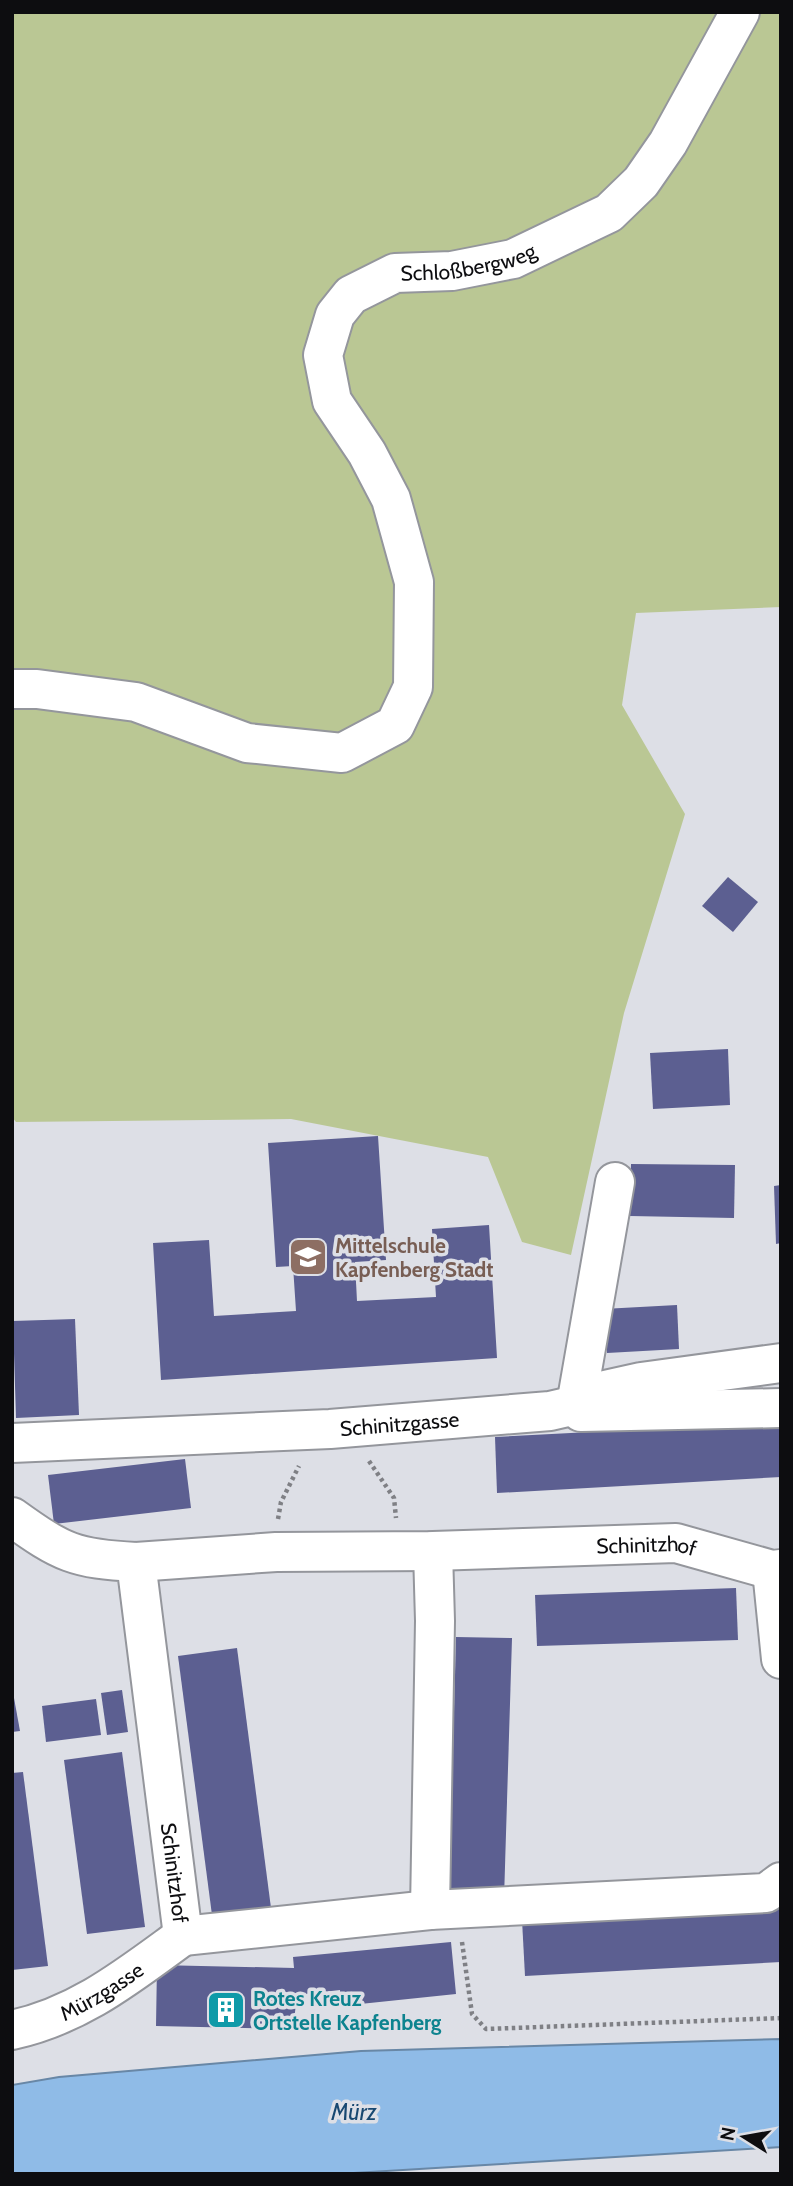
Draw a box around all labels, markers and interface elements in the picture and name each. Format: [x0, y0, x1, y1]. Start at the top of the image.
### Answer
street label: Schloßbergweg [400, 237, 540, 285]
place label: Mittelschule Kapfenberg Stadt [335, 1233, 494, 1282]
school or university icon: Mittelschule Kapfenberg Stadt [287, 1236, 329, 1278]
street label: Schinitzgasse [339, 1406, 460, 1441]
street label: Schinitzhof [596, 1530, 699, 1561]
street label: Schinitzhof [156, 1821, 194, 1924]
street label: Mürzgasse [56, 1956, 148, 2025]
place label: Rotes Kreuz Ortstelle Kapfenberg [253, 1986, 442, 2035]
building icon: Rotes Kreuz Ortstelle Kapfenberg [205, 1989, 247, 2031]
water label: Mürz [330, 2098, 378, 2126]
north arrow [709, 2102, 779, 2172]
text: N [715, 2125, 740, 2143]

